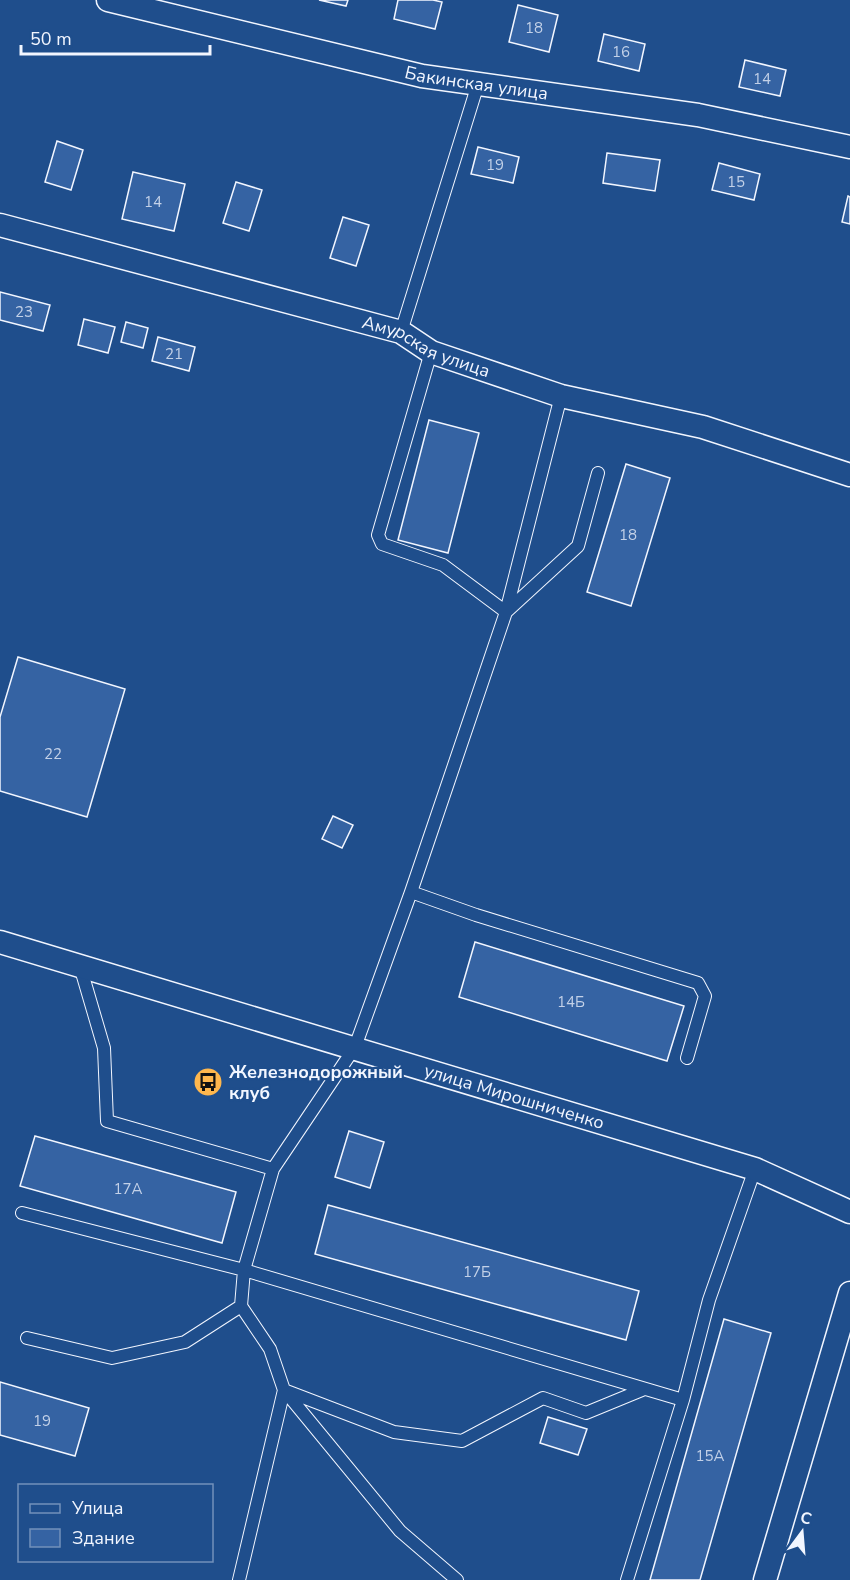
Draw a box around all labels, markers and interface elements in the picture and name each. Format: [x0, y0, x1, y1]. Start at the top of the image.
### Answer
scale bar [21, 18, 210, 56]
house number: 18 [525, 18, 543, 38]
text: 50 m [30, 27, 72, 51]
house number: 16 [612, 42, 630, 62]
street label: Бакинская улица [402, 60, 550, 106]
house number: 14 [753, 69, 771, 89]
house number: 19 [486, 155, 504, 175]
house number: 15 [727, 172, 745, 192]
house number: 14 [144, 192, 162, 212]
house number: 23 [15, 302, 33, 322]
street label: Амурская улица [360, 310, 493, 383]
house number: 21 [165, 344, 183, 364]
house number: 18 [619, 525, 637, 545]
house number: 22 [44, 744, 62, 764]
house number: 14Б [557, 992, 585, 1012]
street label: улица Мирошниченко [421, 1058, 607, 1135]
place label: Железнодорожный клуб [229, 1060, 403, 1105]
bus stop icon: Железнодорожный клуб [192, 1066, 224, 1098]
house number: 17А [114, 1179, 143, 1199]
house number: 17Б [463, 1262, 491, 1282]
house number: 19 [33, 1411, 51, 1431]
house number: 15А [696, 1446, 725, 1466]
legend [18, 1484, 213, 1562]
text: Улица [71, 1496, 123, 1520]
north arrow [772, 1502, 832, 1562]
text: С [798, 1506, 814, 1531]
text: Здание [72, 1526, 135, 1550]

